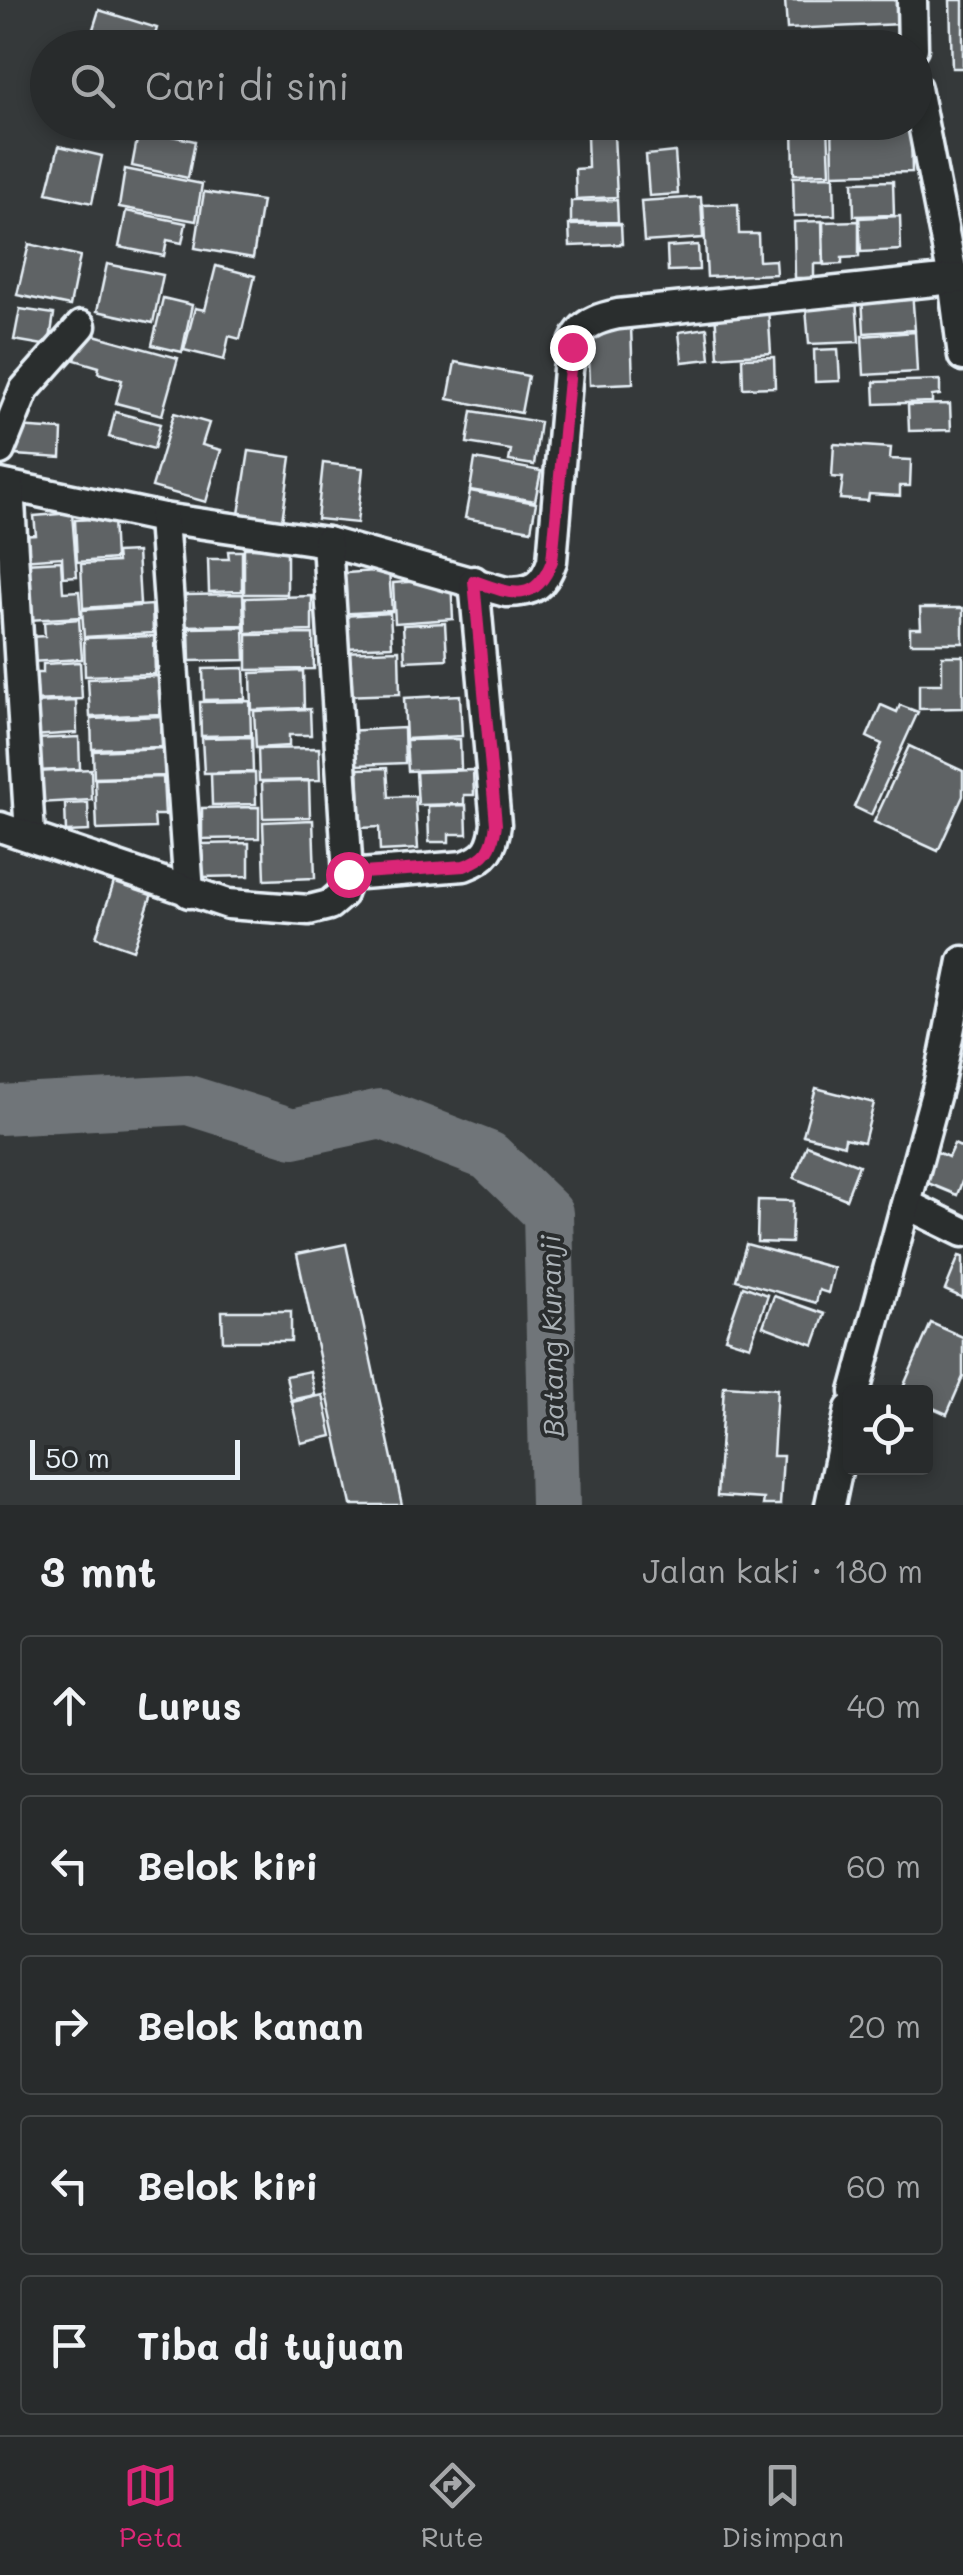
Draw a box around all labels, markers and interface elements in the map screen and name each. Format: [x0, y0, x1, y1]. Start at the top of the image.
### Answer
search box [30, 30, 933, 140]
icon: search [65, 58, 120, 113]
text: Cari di sini [145, 60, 349, 110]
route end [550, 325, 596, 371]
route start [326, 852, 372, 898]
water label: Batang Kuranji [531, 1234, 571, 1438]
map controls [843, 1385, 933, 1475]
button: locate [843, 1385, 933, 1475]
scale bar [30, 1435, 240, 1480]
text: 50 m [45, 1439, 110, 1475]
text: 3 mnt [40, 1543, 156, 1598]
text: Jalan kaki · 180 m [642, 1549, 923, 1591]
icon: ahead [42, 1678, 97, 1733]
text: Lurus [137, 1680, 242, 1730]
text: 40 m [847, 1684, 921, 1726]
icon: left [42, 1838, 97, 1893]
text: Belok kiri [137, 1840, 319, 1890]
text: 60 m [846, 1844, 921, 1886]
icon: right [42, 1998, 97, 2053]
text: Belok kanan [137, 2000, 364, 2050]
text: 20 m [848, 2004, 921, 2046]
icon: left [42, 2158, 97, 2213]
text: Belok kiri [137, 2160, 319, 2210]
text: 60 m [846, 2164, 921, 2206]
icon: arrive [42, 2318, 97, 2373]
text: Tiba di tujuan [137, 2320, 404, 2370]
tab: Peta [119, 2458, 183, 2554]
tab: Rute [421, 2458, 484, 2554]
tab: Disimpan [722, 2458, 844, 2554]

